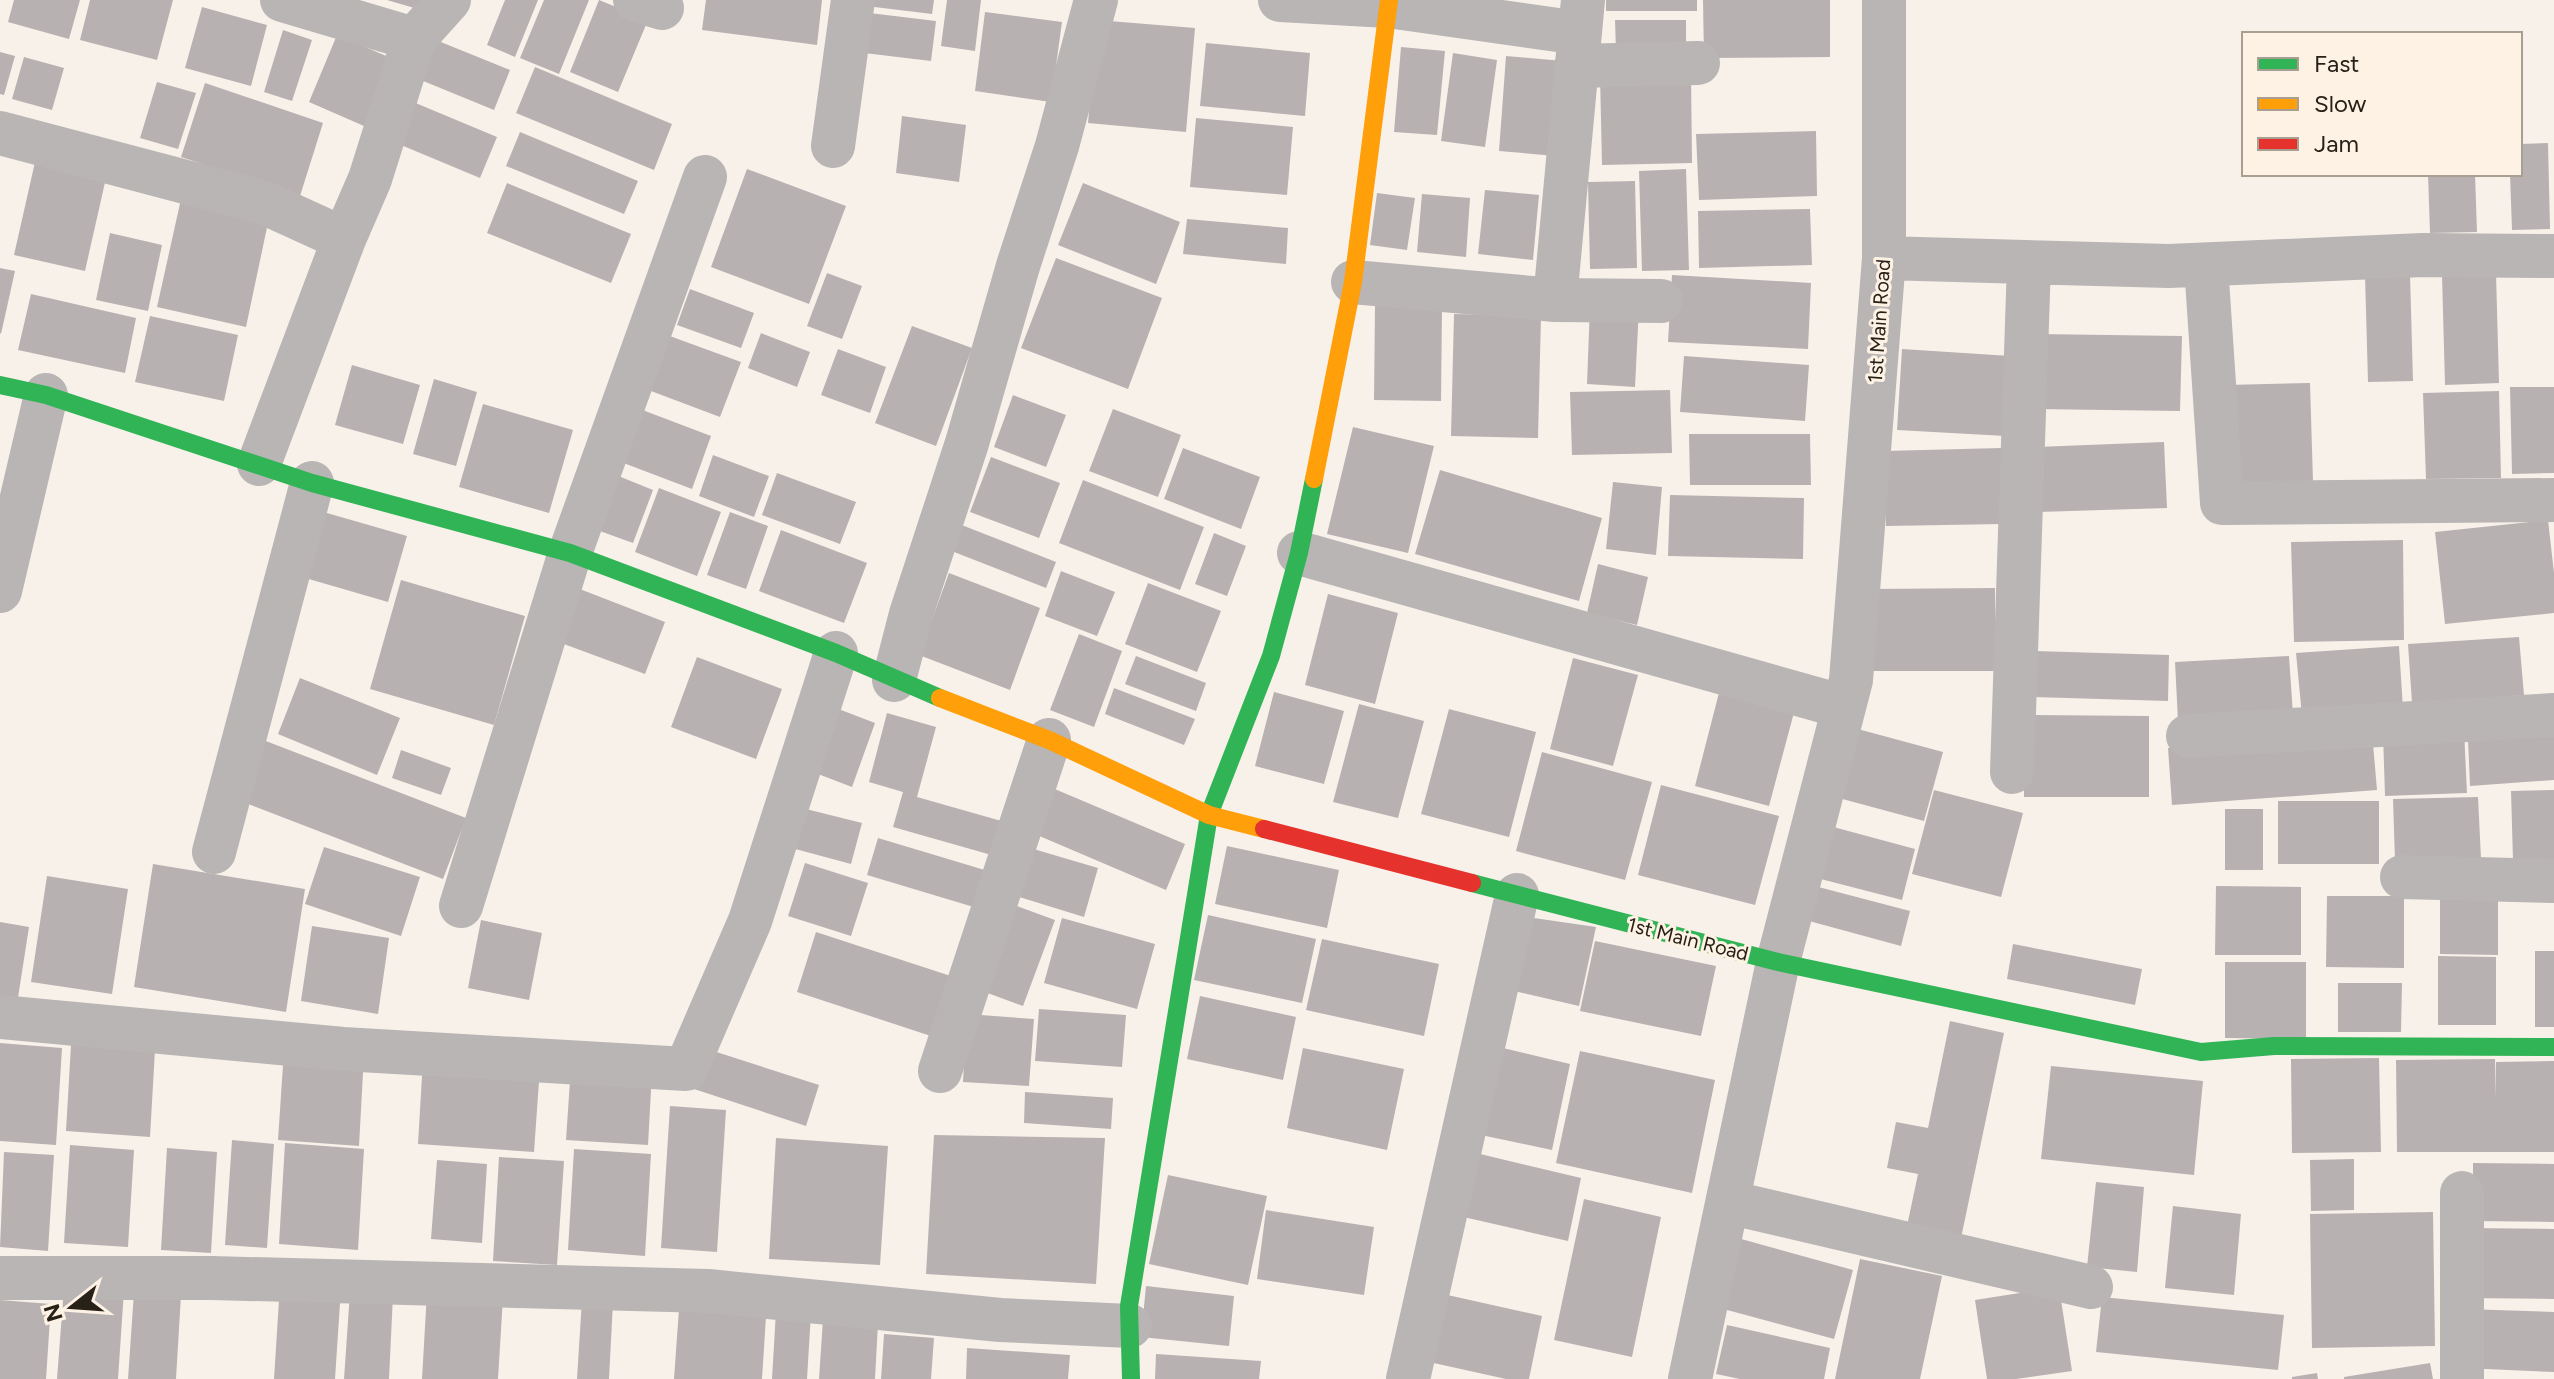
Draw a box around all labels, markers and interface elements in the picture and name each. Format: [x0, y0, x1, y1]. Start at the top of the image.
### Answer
legend [2242, 32, 2522, 176]
text: Fast [2314, 49, 2359, 78]
text: Slow [2314, 89, 2367, 118]
text: Jam [2314, 129, 2359, 158]
street label: 1st Main Road [1863, 258, 1895, 384]
street label: 1st Main Road [1625, 912, 1751, 966]
north arrow [32, 1267, 112, 1347]
text: N [38, 1301, 69, 1325]

